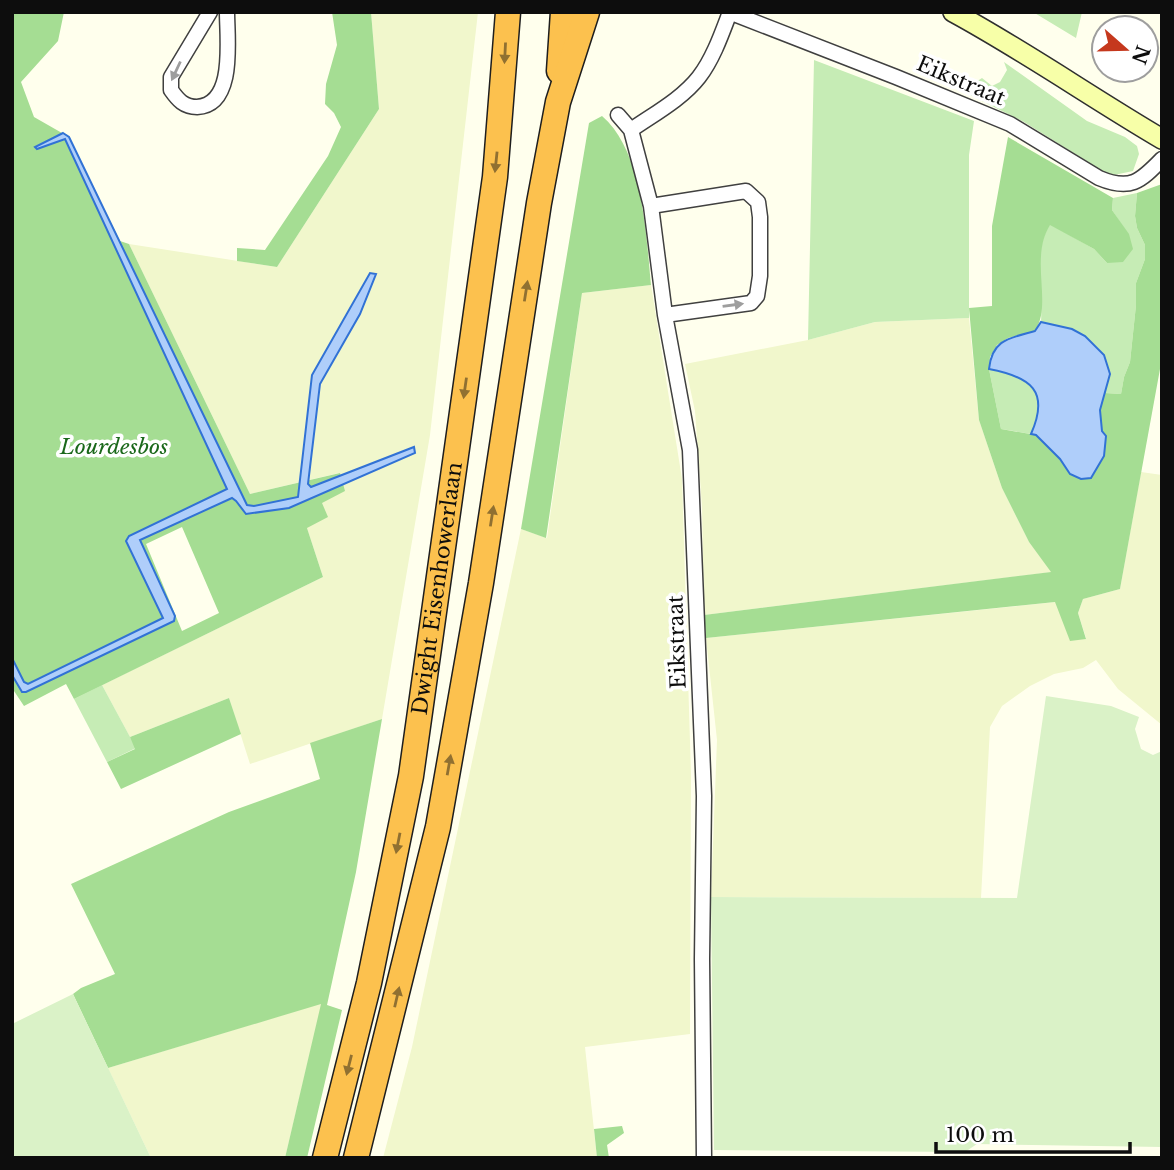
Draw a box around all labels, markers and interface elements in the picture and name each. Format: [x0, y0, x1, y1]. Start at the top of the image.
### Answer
north arrow [1090, 14, 1160, 84]
one-way arrow [500, 42, 511, 64]
text: N [1127, 42, 1154, 67]
street label: Eikstraat [913, 51, 1009, 111]
one-way arrow [171, 61, 182, 81]
one-way arrow [490, 151, 501, 173]
one-way arrow [520, 280, 531, 302]
one-way arrow [722, 300, 744, 311]
one-way arrow [460, 377, 471, 399]
park label: Lourdesbos [59, 434, 168, 460]
street label: Dwight Eisenhowerlaan [407, 460, 468, 717]
one-way arrow [486, 505, 497, 527]
street label: Eikstraat [662, 594, 692, 689]
one-way arrow [444, 754, 455, 776]
one-way arrow [392, 832, 403, 854]
one-way arrow [392, 986, 403, 1008]
one-way arrow [343, 1054, 354, 1076]
scale bar [936, 1110, 1130, 1154]
text: 100 m [946, 1122, 1014, 1148]

